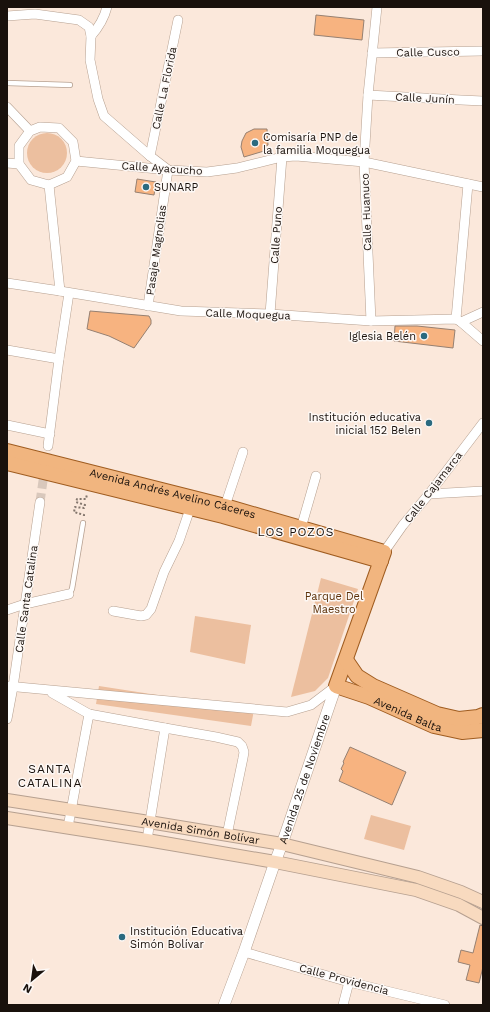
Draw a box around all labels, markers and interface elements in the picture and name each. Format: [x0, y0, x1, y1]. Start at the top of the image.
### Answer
street label: Calle Cusco [396, 45, 460, 60]
street label: Calle La Florida [149, 46, 180, 131]
street label: Calle Junín [395, 90, 455, 107]
place label: Comisaría PNP de la familia Moquegua [263, 131, 370, 157]
marker: Comisaría PNP de la familia Moquegua [250, 138, 260, 148]
street label: Calle Ayacucho [121, 159, 203, 178]
street label: Calle Huanuco [359, 173, 374, 251]
place label: SUNARP [154, 181, 198, 194]
marker: SUNARP [141, 182, 151, 192]
street label: Pasaje Magnolias [144, 204, 169, 296]
street label: Calle Puno [268, 206, 285, 264]
street label: Calle Moquegua [205, 307, 291, 322]
place label: Iglesia Belén [349, 330, 416, 343]
marker: Iglesia Belén [419, 331, 429, 341]
place label: Institución educativa inicial 152 Belen [308, 411, 421, 437]
marker: Institución educativa inicial 152 Belen [424, 418, 434, 428]
street label: Calle Cajamarca [402, 449, 465, 526]
street label: Avenida Andrés Avelino Cáceres [88, 466, 257, 522]
district label: LOS POZOS [258, 525, 334, 539]
street label: Calle Santa Catalina [13, 544, 40, 654]
park label: Parque Del Maestro [305, 590, 364, 616]
street label: Avenida Balta [372, 694, 443, 734]
street label: Avenida 25 de Noviembre [276, 712, 333, 846]
district label: SANTA CATALINA [18, 762, 82, 790]
street label: Avenida Simón Bolívar [141, 815, 261, 847]
place label: Institución Educativa Simón Bolívar [130, 925, 243, 951]
marker: Institución Educativa Simón Bolívar [117, 932, 127, 942]
north arrow [12, 960, 52, 1000]
street label: Calle Providencia [298, 961, 390, 998]
text: N [21, 981, 34, 996]

